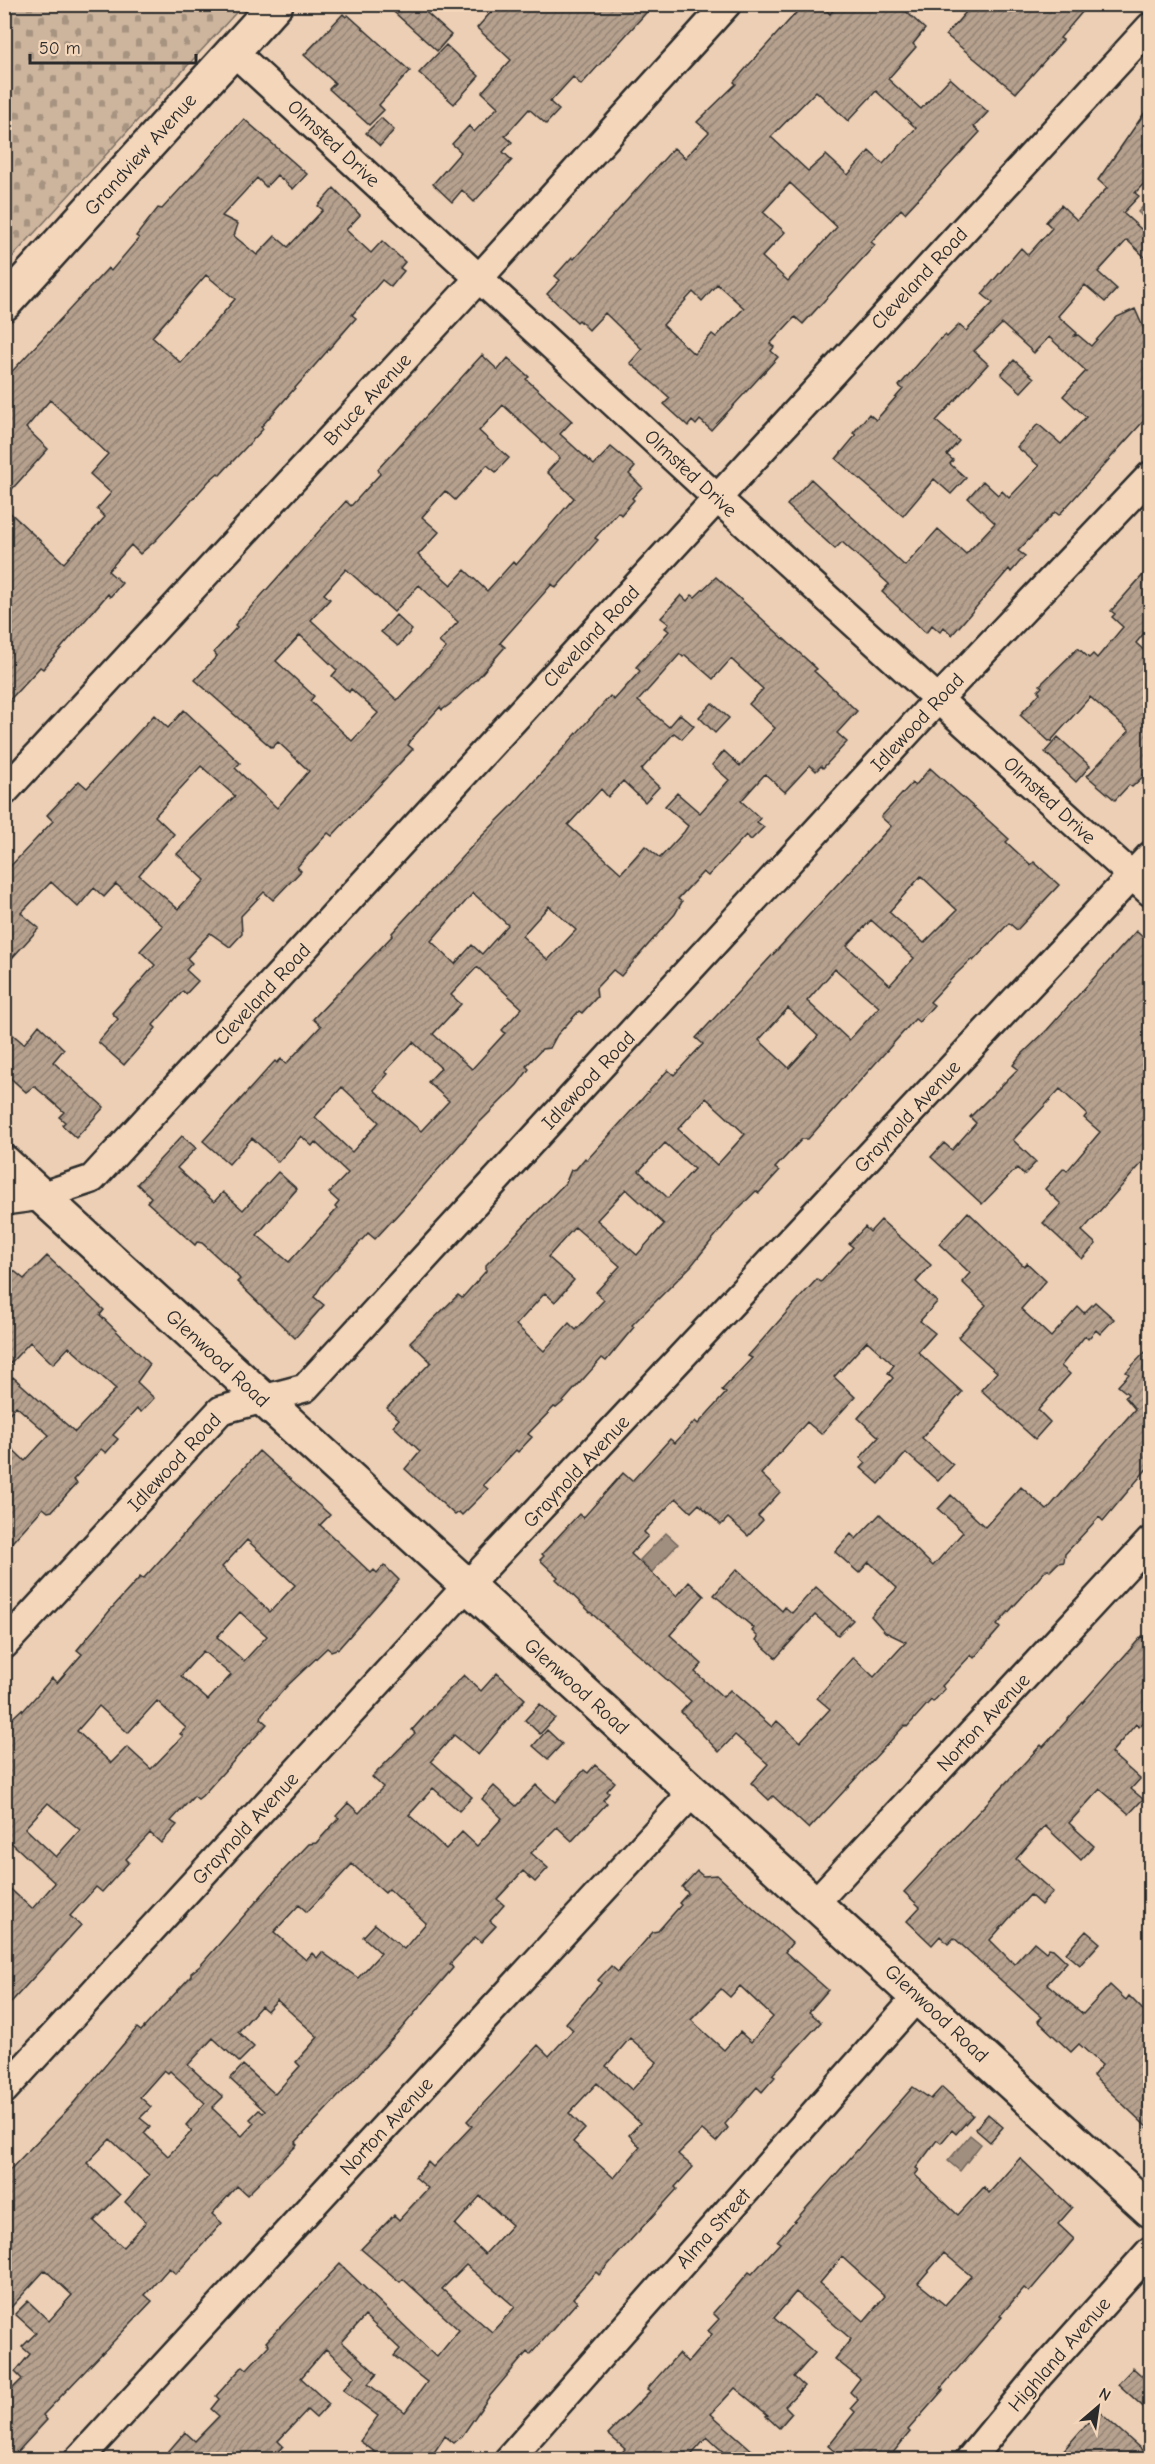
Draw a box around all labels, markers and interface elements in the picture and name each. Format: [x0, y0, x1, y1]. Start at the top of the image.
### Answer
scale bar [30, 27, 196, 65]
text: 50 m [39, 38, 81, 59]
street label: Grandview Avenue [80, 89, 201, 220]
street label: Olmsted Drive [283, 95, 385, 192]
street label: Cleveland Road [866, 223, 972, 334]
street label: Bruce Avenue [319, 348, 416, 450]
street label: Olmsted Drive [640, 425, 742, 522]
street label: Cleveland Road [538, 581, 644, 692]
street label: Idlewood Road [866, 668, 969, 776]
street label: Olmsted Drive [999, 752, 1101, 849]
street label: Cleveland Road [209, 939, 315, 1050]
street label: Idlewood Road [537, 1026, 640, 1134]
street label: Graynold Avenue [849, 1055, 965, 1177]
street label: Glenwood Road [161, 1305, 274, 1412]
street label: Idlewood Road [123, 1408, 226, 1516]
street label: Graynold Avenue [518, 1410, 634, 1532]
street label: Glenwood Road [520, 1633, 634, 1739]
street label: Norton Avenue [932, 1668, 1035, 1776]
street label: Graynold Avenue [187, 1767, 303, 1889]
street label: Glenwood Road [880, 1960, 993, 2067]
street label: Norton Avenue [335, 2072, 438, 2180]
street label: Alma Street [671, 2183, 756, 2273]
street label: Highland Avenue [1003, 2292, 1115, 2416]
north arrow [1068, 2377, 1128, 2437]
text: N [1096, 2384, 1114, 2405]

